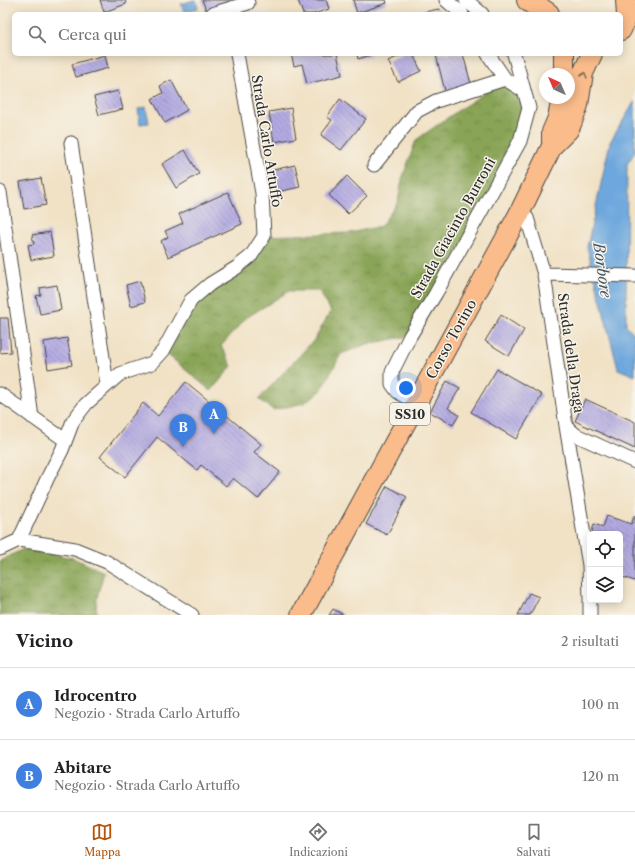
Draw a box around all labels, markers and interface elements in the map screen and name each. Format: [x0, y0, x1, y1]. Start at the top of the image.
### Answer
search box [12, 12, 623, 56]
icon: search [26, 23, 48, 45]
text: Cerca qui [58, 25, 127, 44]
north arrow [539, 68, 575, 104]
one-way arrow [579, 72, 588, 79]
street label: Strada Carlo Artuffo [248, 73, 286, 209]
street label: Strada Giacinto Burroni [407, 154, 499, 302]
water label: Borbore [589, 240, 616, 299]
street label: Strada della Draga [554, 292, 588, 415]
street label: Corso Torino [422, 296, 480, 382]
your location [396, 378, 416, 398]
pin: A [201, 401, 227, 434]
road number: SS10 [390, 403, 430, 425]
pin: B [170, 414, 196, 447]
map controls [587, 531, 623, 603]
button: locate [587, 531, 623, 567]
button: layers [587, 567, 623, 603]
text: Vicino [16, 631, 73, 651]
text: 2 risultati [561, 633, 619, 649]
text: Idrocentro [54, 686, 137, 705]
text: A [24, 696, 34, 712]
text: 100 m [581, 696, 619, 712]
text: Negozio · Strada Carlo Artuffo [54, 705, 240, 721]
text: Abitare [54, 758, 112, 777]
text: B [24, 768, 34, 784]
text: 120 m [582, 768, 619, 784]
text: Negozio · Strada Carlo Artuffo [54, 777, 240, 793]
tab: Mappa [84, 821, 121, 859]
tab: Indicazioni [289, 821, 348, 859]
tab: Salvati [516, 821, 551, 859]

